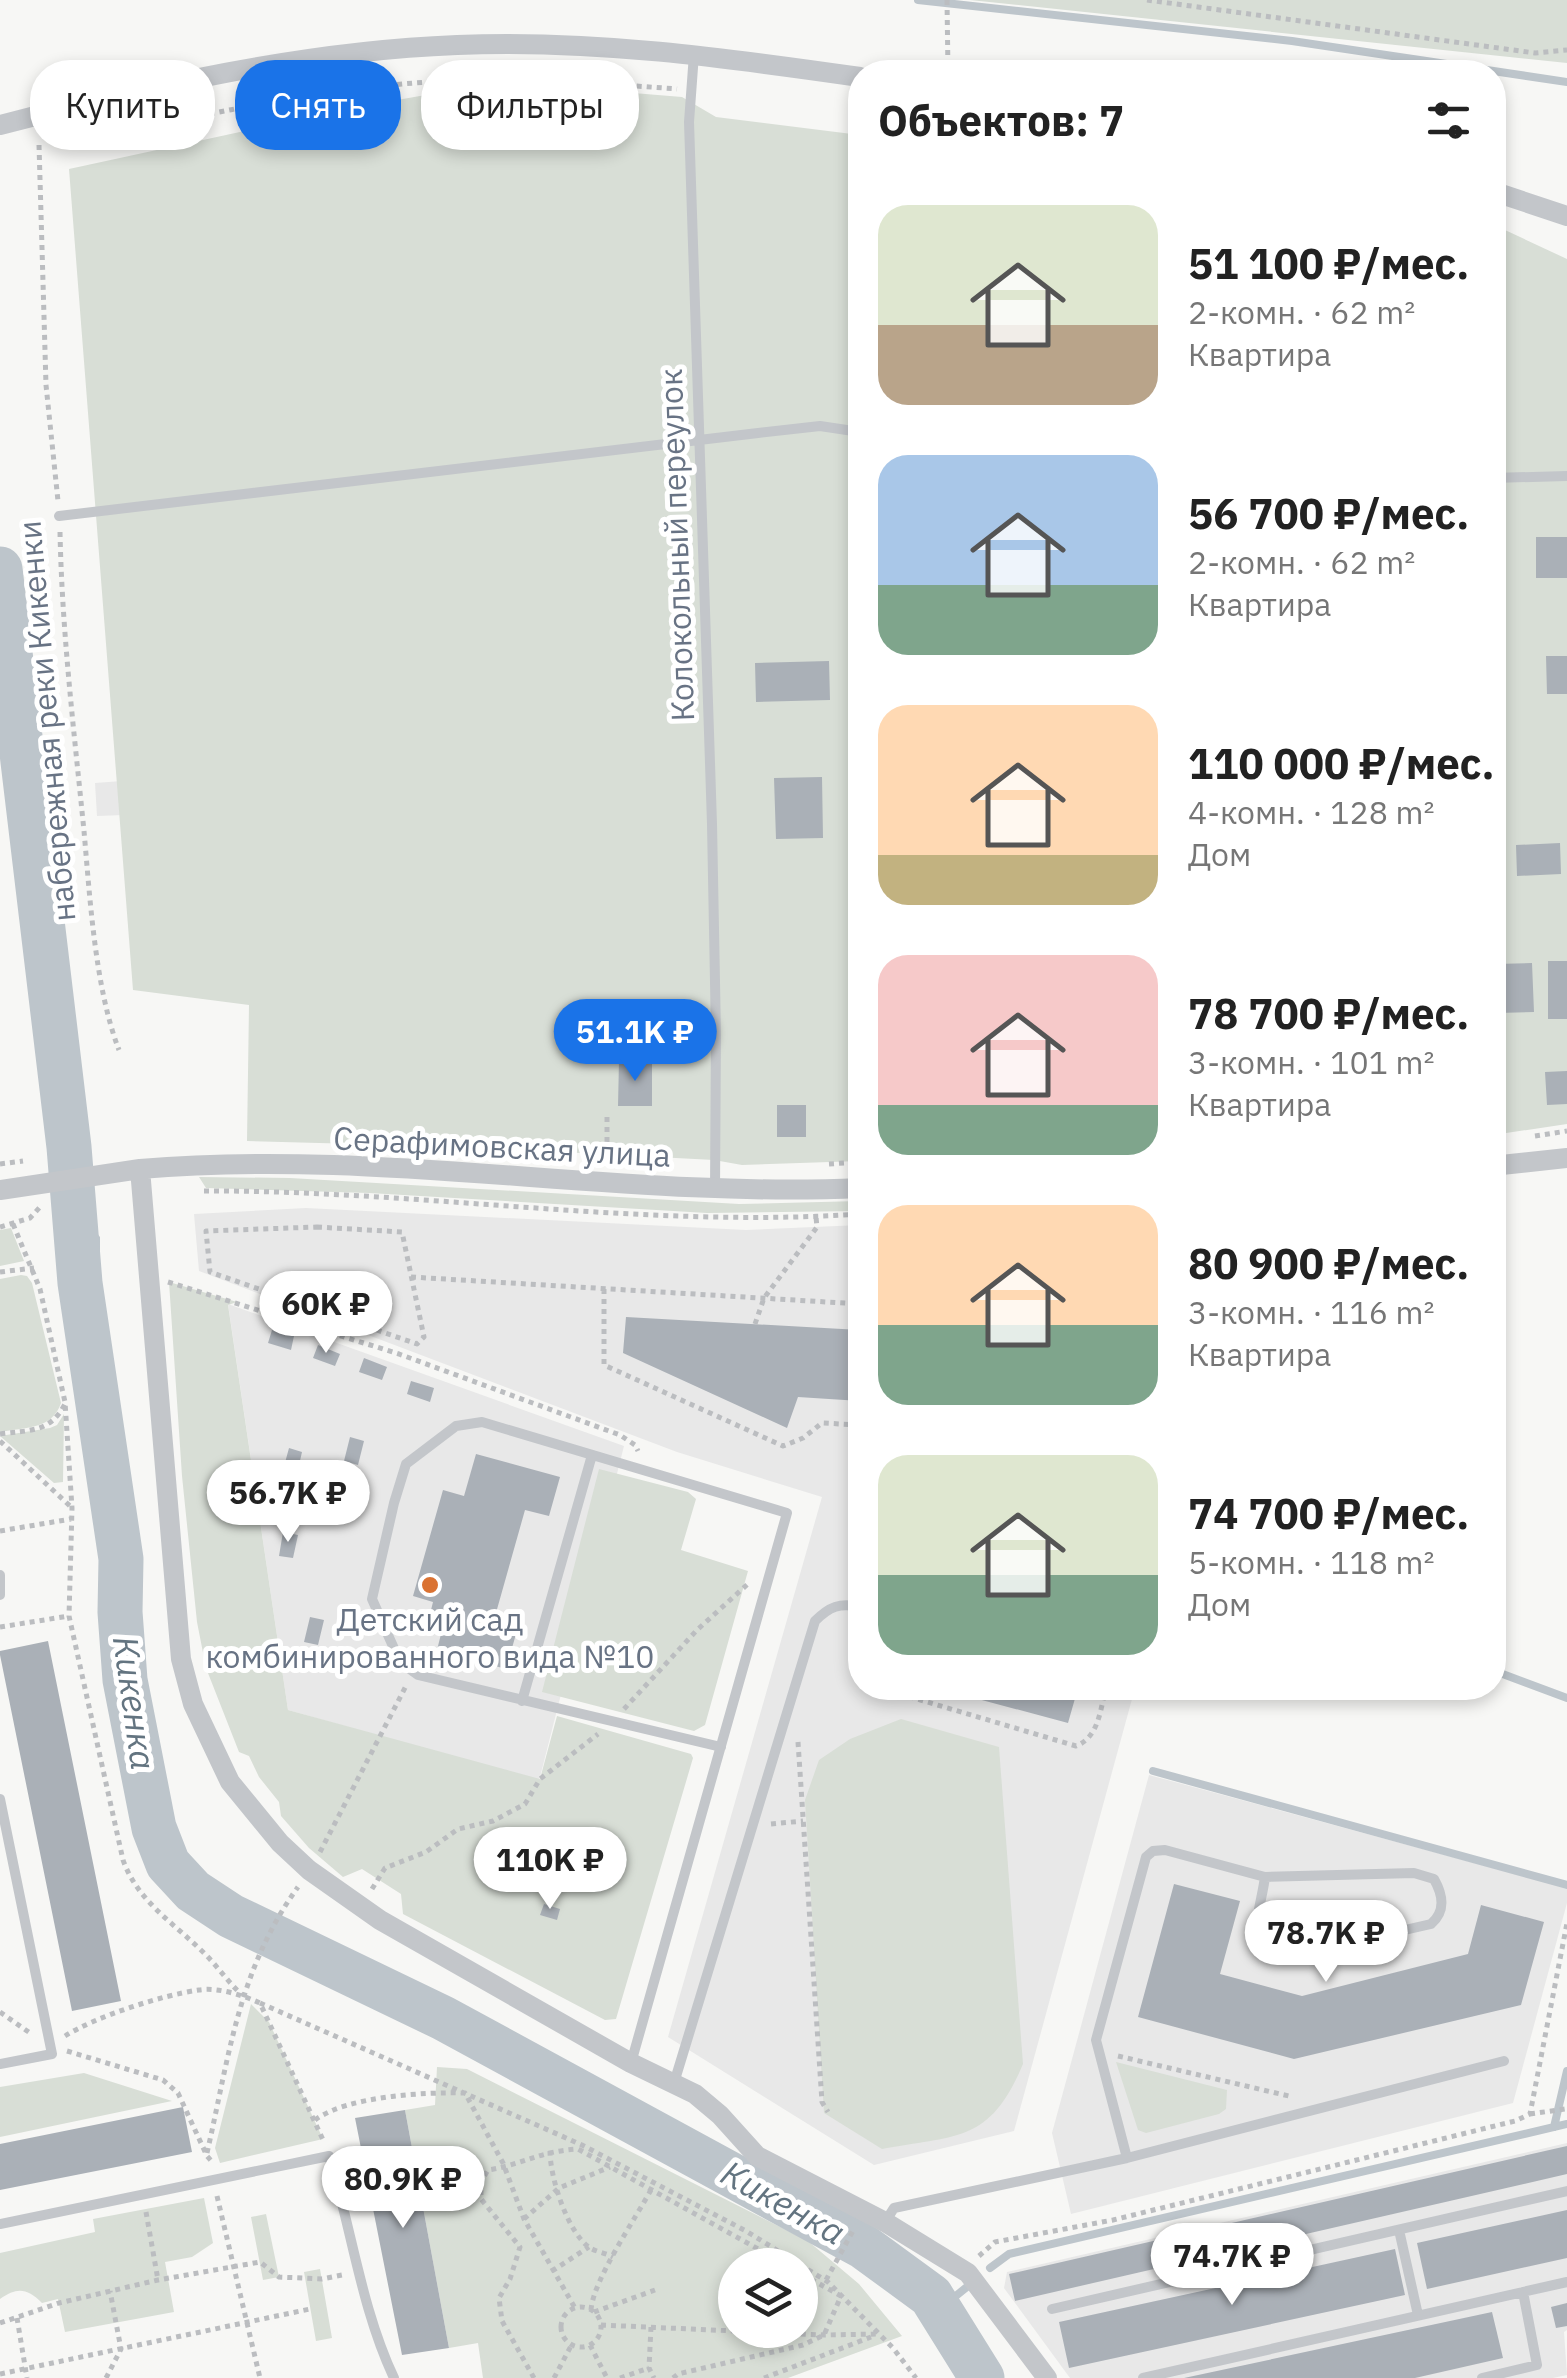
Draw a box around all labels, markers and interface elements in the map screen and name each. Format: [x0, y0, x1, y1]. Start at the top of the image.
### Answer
chip: Купить [30, 60, 215, 150]
chip: Снять [235, 60, 401, 150]
chip: Фильтры [421, 60, 639, 150]
text: Объектов: 7 [878, 93, 1124, 148]
icon: filters [1421, 93, 1476, 148]
text: 51 100 ₽/мес. [1188, 236, 1469, 291]
icon: home [958, 245, 1078, 365]
text: 2-комн. · 62 m² [1188, 291, 1415, 333]
text: Квартира [1188, 333, 1331, 375]
street label: Колокольный переулок [649, 368, 703, 722]
text: 56 700 ₽/мес. [1188, 486, 1469, 541]
icon: home [958, 495, 1078, 615]
street label: набережная реки Кикенки [8, 519, 84, 923]
text: 2-комн. · 62 m² [1188, 541, 1415, 583]
text: Квартира [1188, 583, 1331, 625]
text: 110 000 ₽/мес. [1188, 736, 1495, 791]
icon: home [958, 745, 1078, 865]
text: 4-комн. · 128 m² [1188, 791, 1434, 833]
text: Дом [1188, 833, 1251, 875]
text: 78 700 ₽/мес. [1188, 986, 1469, 1041]
icon: home [958, 995, 1078, 1115]
pin: 51.1K ₽ [543, 999, 727, 1084]
text: 51.1K ₽ [576, 1010, 694, 1052]
text: 3-комн. · 101 m² [1188, 1041, 1434, 1083]
text: Квартира [1188, 1083, 1331, 1125]
street label: Серафимовская улица [332, 1116, 672, 1176]
text: 80 900 ₽/мес. [1188, 1236, 1469, 1291]
icon: home [958, 1245, 1078, 1365]
pin: 60K ₽ [256, 1271, 396, 1356]
text: 60K ₽ [281, 1282, 371, 1324]
text: 3-комн. · 116 m² [1188, 1291, 1434, 1333]
text: Квартира [1188, 1333, 1331, 1375]
pin: 56.7K ₽ [196, 1460, 380, 1545]
text: 56.7K ₽ [229, 1471, 347, 1513]
text: 74 700 ₽/мес. [1188, 1486, 1469, 1541]
icon: home [958, 1495, 1078, 1615]
text: 5-комн. · 118 m² [1188, 1541, 1434, 1583]
marker: Детский сад комбинированного вида №10 [419, 1574, 441, 1596]
text: Дом [1188, 1583, 1251, 1625]
place label: Детский сад комбинированного вида №10 [205, 1598, 655, 1677]
water label: Кикенка [103, 1633, 167, 1773]
pin: 110K ₽ [469, 1827, 631, 1912]
text: 110K ₽ [496, 1838, 604, 1880]
pin: 78.7K ₽ [1234, 1900, 1418, 1985]
text: 78.7K ₽ [1267, 1911, 1385, 1953]
pin: 80.9K ₽ [311, 2146, 495, 2231]
water label: Кикенка [713, 2149, 854, 2255]
text: 80.9K ₽ [344, 2157, 462, 2199]
pin: 74.7K ₽ [1140, 2223, 1324, 2308]
text: 74.7K ₽ [1173, 2234, 1291, 2276]
map controls [718, 2248, 818, 2348]
button: layers [718, 2248, 818, 2348]

